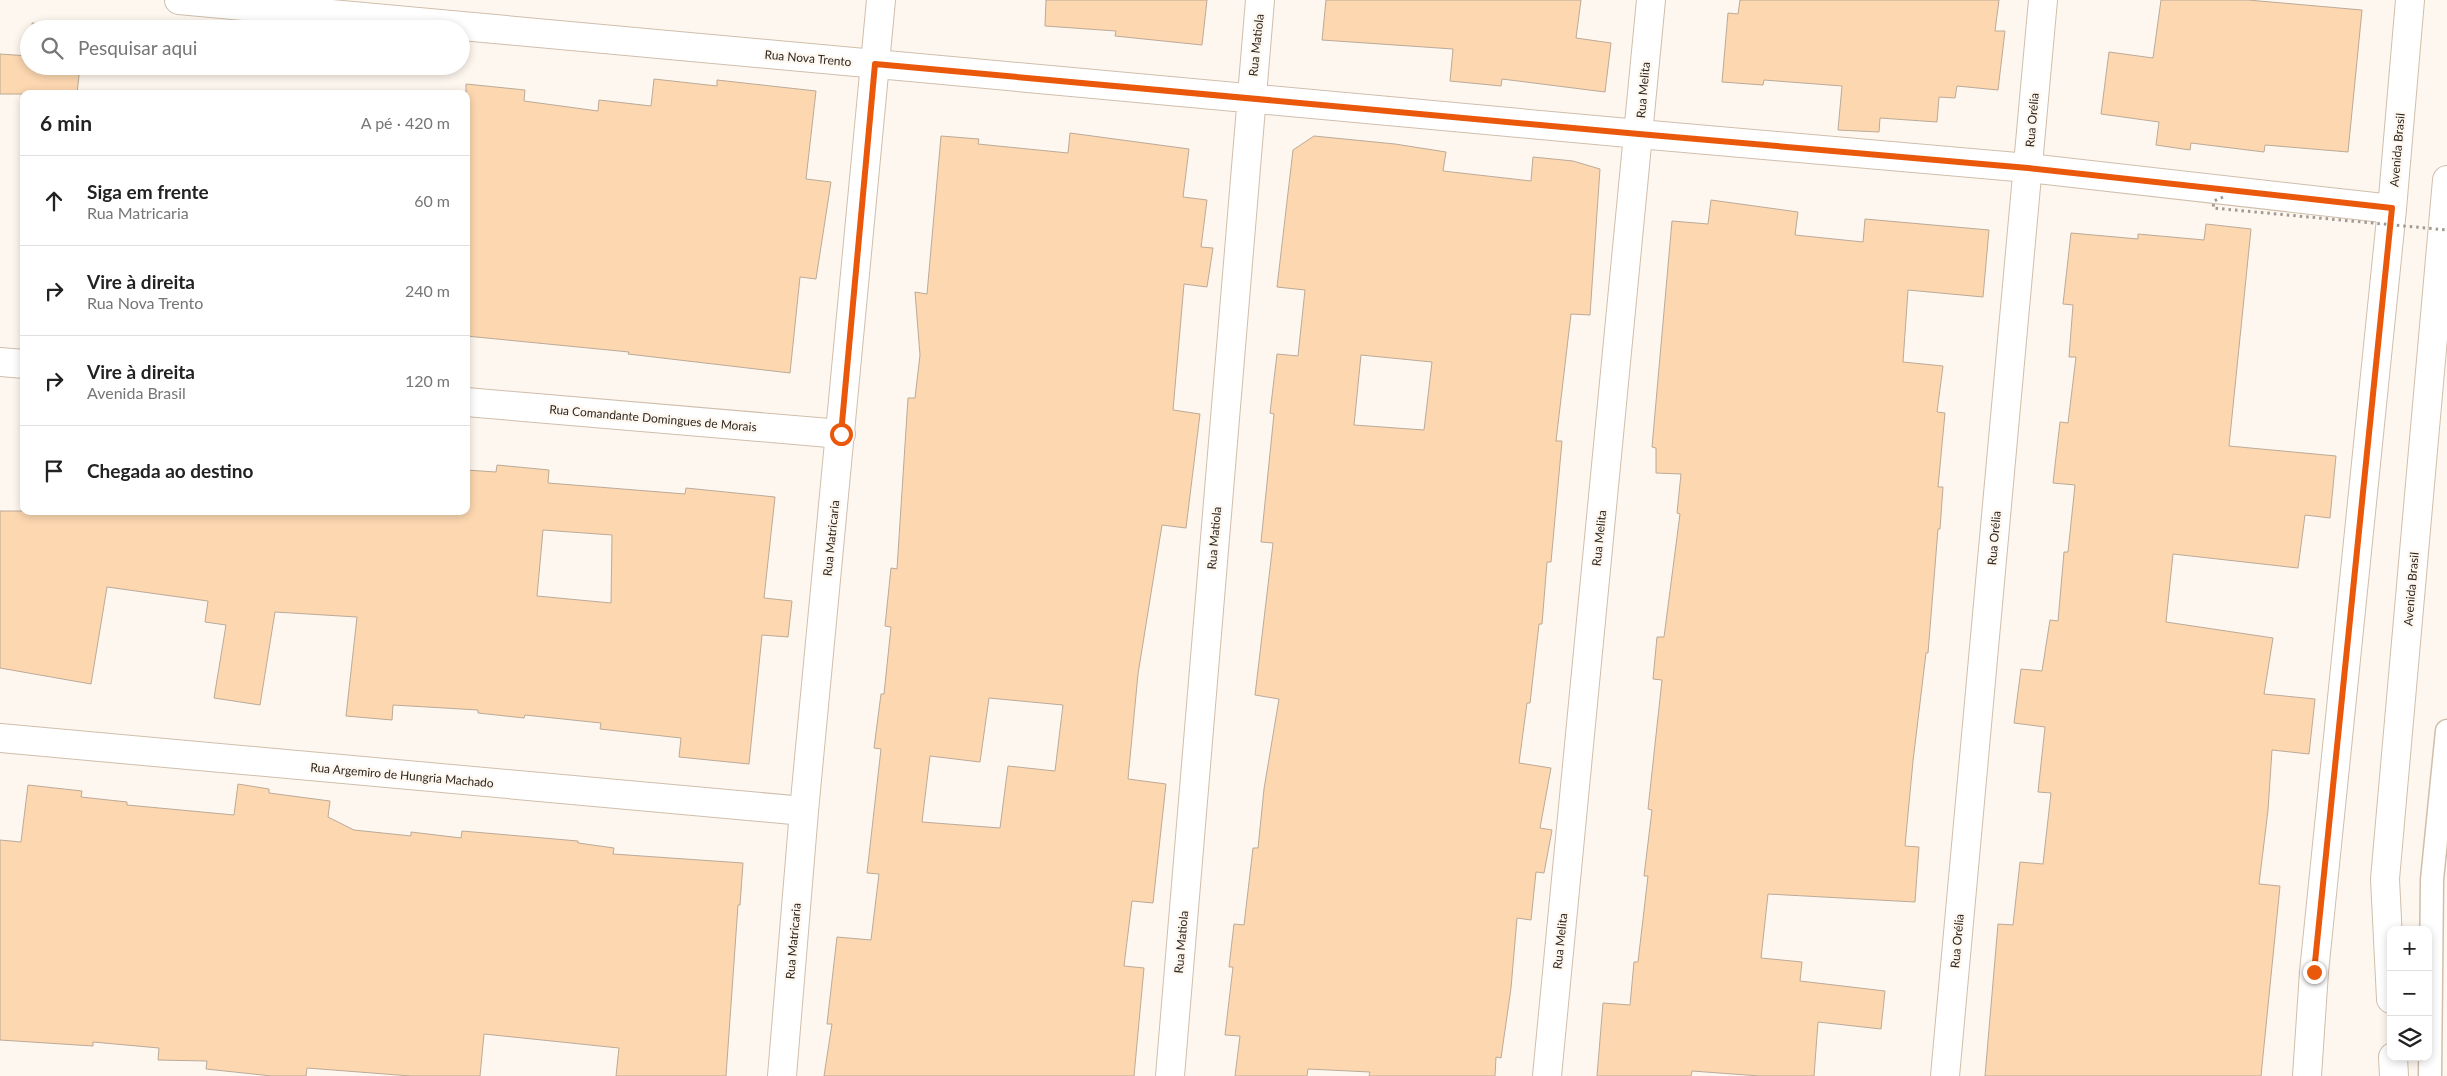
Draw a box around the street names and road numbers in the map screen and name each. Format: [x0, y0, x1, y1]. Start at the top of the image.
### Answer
street label: Rua Matiola [1245, 13, 1267, 77]
street label: Rua Nova Trento [764, 47, 852, 69]
street label: Rua Melita [1633, 61, 1653, 119]
street label: Rua Orélia [2022, 92, 2042, 148]
street label: Avenida Brasil [2386, 112, 2408, 188]
street label: Rua Comandante Domingues de Morais [549, 401, 757, 435]
street label: Rua Matricaria [820, 499, 842, 577]
street label: Rua Matiola [1204, 506, 1224, 570]
street label: Rua Melita [1589, 509, 1609, 567]
street label: Rua Orélia [1984, 510, 2004, 566]
street label: Avenida Brasil [2400, 551, 2422, 627]
street label: Rua Argemiro de Hungria Machado [310, 760, 495, 791]
street label: Rua Matricaria [782, 902, 804, 980]
street label: Rua Matiola [1171, 910, 1191, 974]
street label: Rua Melita [1550, 912, 1570, 970]
street label: Rua Orélia [1947, 913, 1967, 969]

